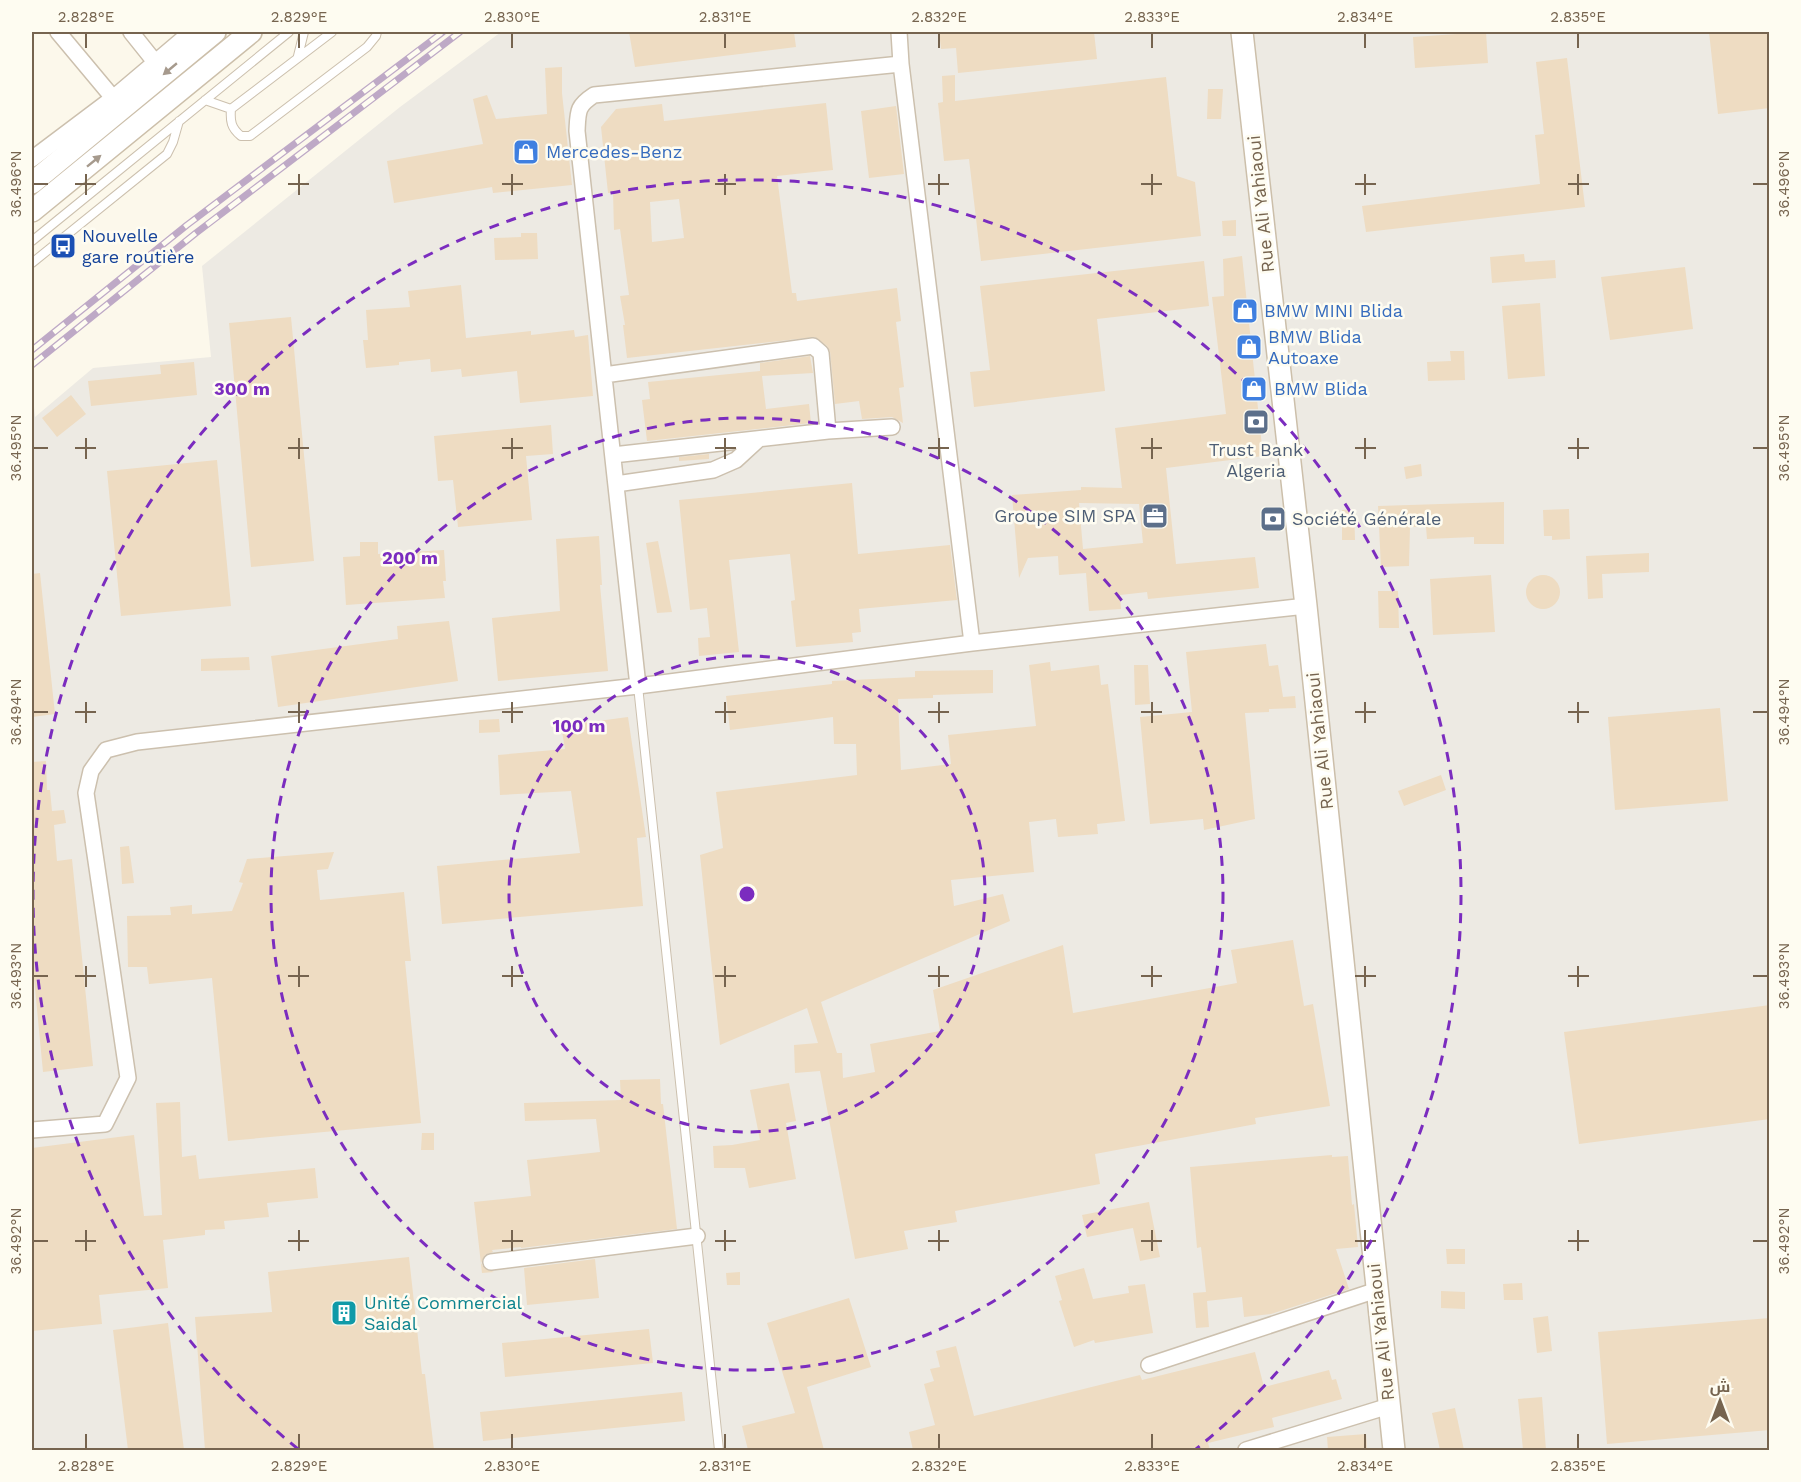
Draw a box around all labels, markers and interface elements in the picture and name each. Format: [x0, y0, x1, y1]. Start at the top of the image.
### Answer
text: 2.828°E [58, 8, 114, 26]
text: 2.829°E [271, 8, 327, 26]
text: 2.830°E [484, 8, 540, 26]
text: 2.831°E [699, 8, 751, 26]
text: 2.832°E [911, 8, 967, 26]
text: 2.833°E [1124, 8, 1180, 26]
text: 2.834°E [1337, 8, 1393, 26]
text: 2.835°E [1550, 8, 1606, 26]
one-way arrow [162, 63, 178, 76]
street label: Rue Ali Yahiaoui [1243, 134, 1278, 274]
shop icon: Mercedes-Benz [511, 137, 541, 167]
place label: Mercedes-Benz [546, 141, 682, 162]
text: 36.496°N [7, 150, 25, 218]
text: 36.496°N [1775, 150, 1793, 218]
one-way arrow [86, 156, 101, 168]
place label: Nouvelle gare routière [82, 225, 194, 267]
bus stop icon: Nouvelle gare routière [48, 231, 78, 261]
shop icon: BMW MINI Blida [1230, 296, 1260, 326]
place label: BMW MINI Blida [1264, 300, 1403, 321]
place label: BMW Blida Autoaxe [1268, 326, 1362, 368]
shop icon: BMW Blida Autoaxe [1234, 332, 1264, 362]
shop icon: BMW Blida [1239, 374, 1269, 404]
text: 300 m [214, 378, 270, 399]
place label: BMW Blida [1274, 378, 1368, 399]
bank icon: Trust Bank Algeria [1241, 407, 1271, 437]
text: 36.495°N [7, 415, 25, 481]
text: 36.495°N [1775, 415, 1793, 481]
place label: Trust Bank Algeria [1209, 439, 1303, 481]
office icon: Groupe SIM SPA [1140, 501, 1170, 531]
bank icon: Société Générale [1258, 504, 1288, 534]
place label: Groupe SIM SPA [994, 505, 1136, 526]
place label: Société Générale [1292, 508, 1442, 529]
text: 200 m [382, 547, 438, 568]
street label: Rue Ali Yahiaoui [1302, 671, 1337, 811]
text: 36.494°N [7, 678, 25, 746]
text: 36.494°N [1775, 678, 1793, 746]
text: 100 m [552, 715, 606, 736]
centre of rings [737, 884, 757, 904]
text: 36.493°N [7, 943, 25, 1009]
text: 36.493°N [1775, 943, 1793, 1009]
text: 36.492°N [7, 1208, 25, 1274]
text: 36.492°N [1775, 1208, 1793, 1274]
street label: Rue Ali Yahiaoui [1363, 1262, 1398, 1402]
place label: Unité Commercial Saidal [364, 1292, 523, 1334]
building icon: Unité Commercial Saidal [329, 1298, 359, 1328]
north arrow [1690, 1371, 1750, 1431]
text: ش [1710, 1377, 1730, 1396]
text: 2.828°E [58, 1457, 114, 1475]
text: 2.829°E [271, 1457, 327, 1475]
text: 2.830°E [484, 1457, 540, 1475]
text: 2.831°E [699, 1457, 751, 1475]
text: 2.832°E [911, 1457, 967, 1475]
text: 2.833°E [1124, 1457, 1180, 1475]
text: 2.834°E [1337, 1457, 1393, 1475]
text: 2.835°E [1550, 1457, 1606, 1475]

